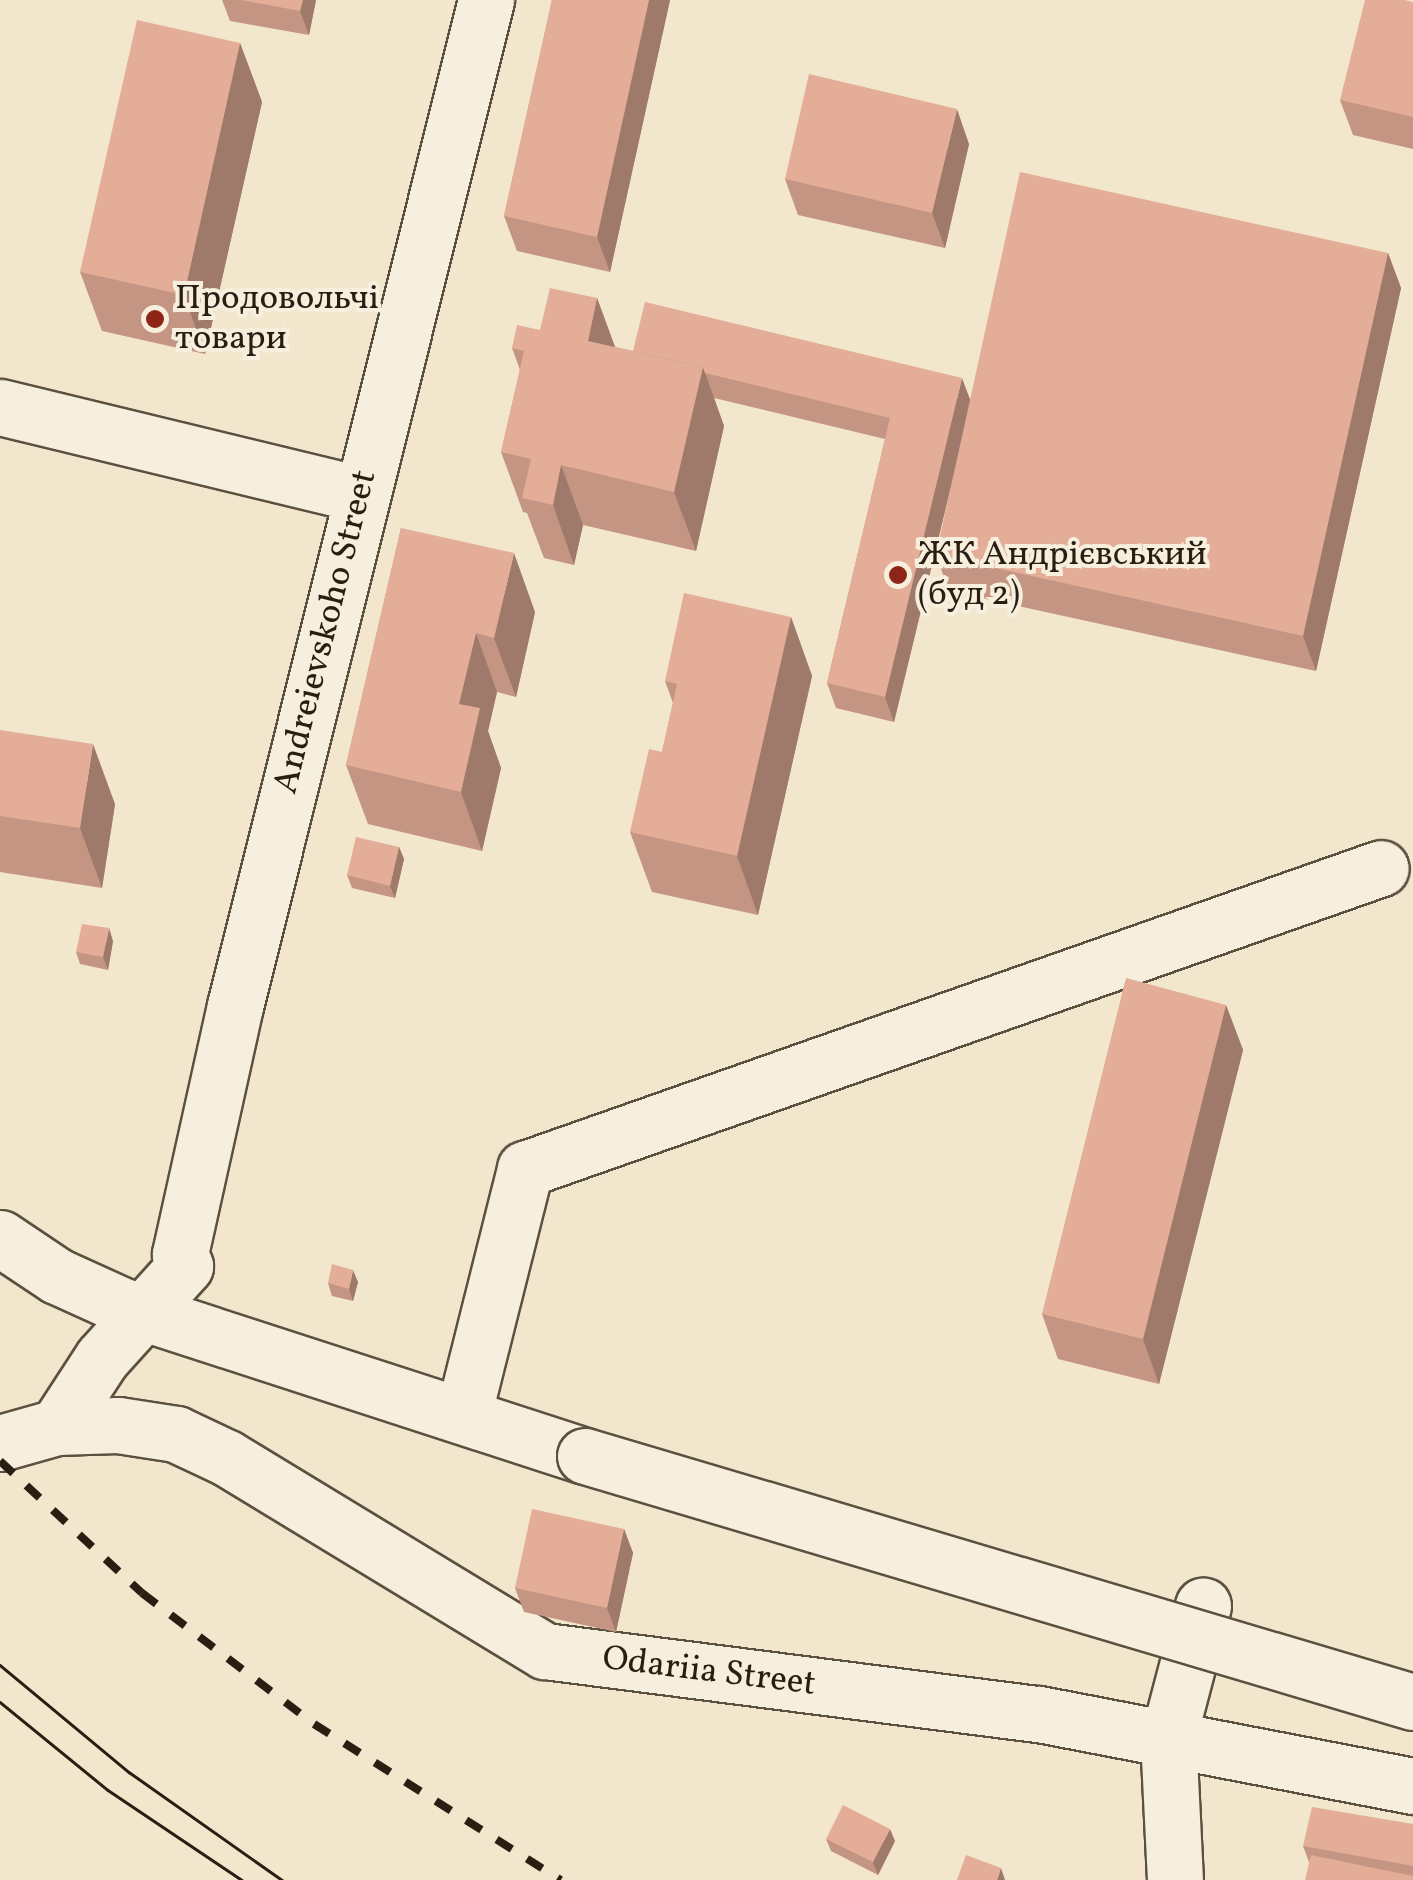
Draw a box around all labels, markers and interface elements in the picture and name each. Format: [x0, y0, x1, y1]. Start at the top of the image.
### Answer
place label: Продовольчі товари [175, 278, 379, 360]
marker: Продовольчі товари [144, 308, 166, 330]
street label: Andreievskoho Street [265, 466, 387, 798]
place label: ЖК Андрієвський (буд 2) [918, 534, 1207, 616]
marker: ЖК Андрієвський (буд 2) [887, 564, 909, 586]
street label: Odariia Street [600, 1638, 818, 1706]

